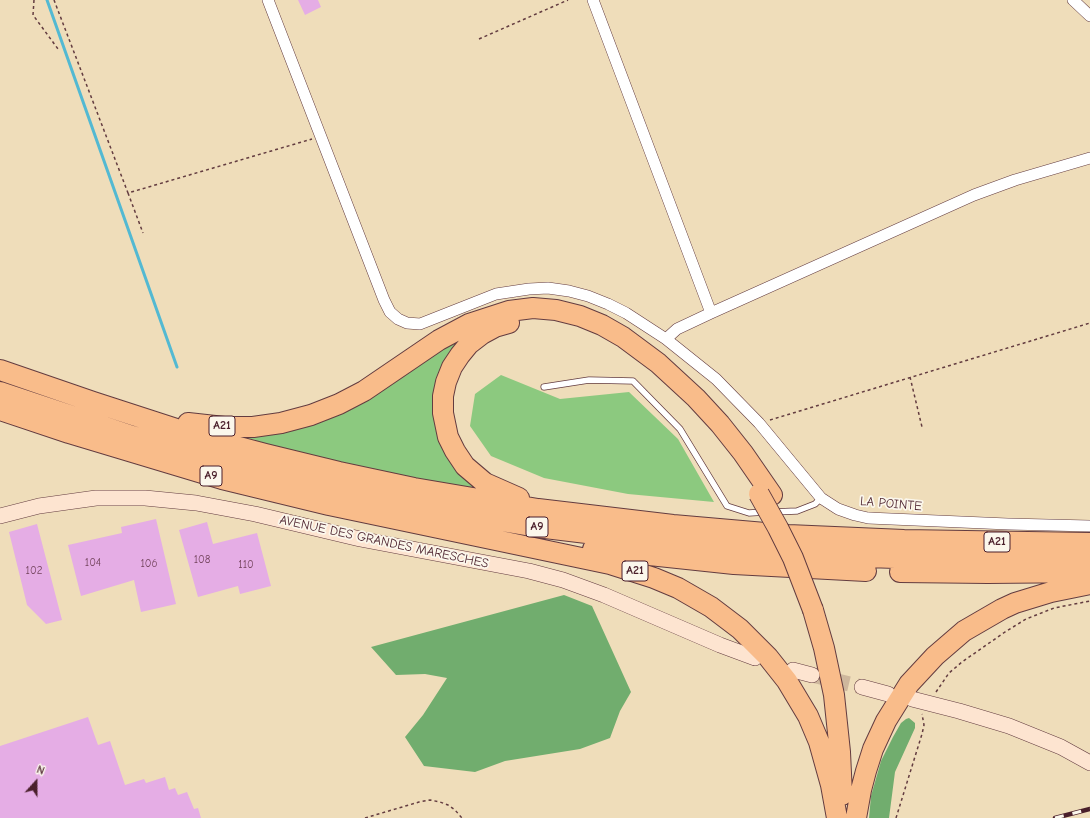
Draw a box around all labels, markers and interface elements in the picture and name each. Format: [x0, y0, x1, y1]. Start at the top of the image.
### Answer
road number: A21 [209, 416, 235, 436]
road number: A9 [200, 466, 222, 486]
street label: LA POINTE [859, 494, 923, 514]
street label: AVENUE DES GRANDES MARESCHES [278, 512, 490, 572]
road number: A9 [526, 517, 548, 537]
road number: A21 [984, 532, 1010, 552]
house number: 108 [194, 553, 210, 567]
house number: 104 [85, 556, 101, 570]
house number: 106 [140, 557, 158, 571]
house number: 110 [238, 558, 254, 572]
road number: A21 [622, 561, 648, 581]
house number: 102 [26, 564, 42, 578]
north arrow [16, 762, 56, 802]
text: N [35, 763, 46, 778]

